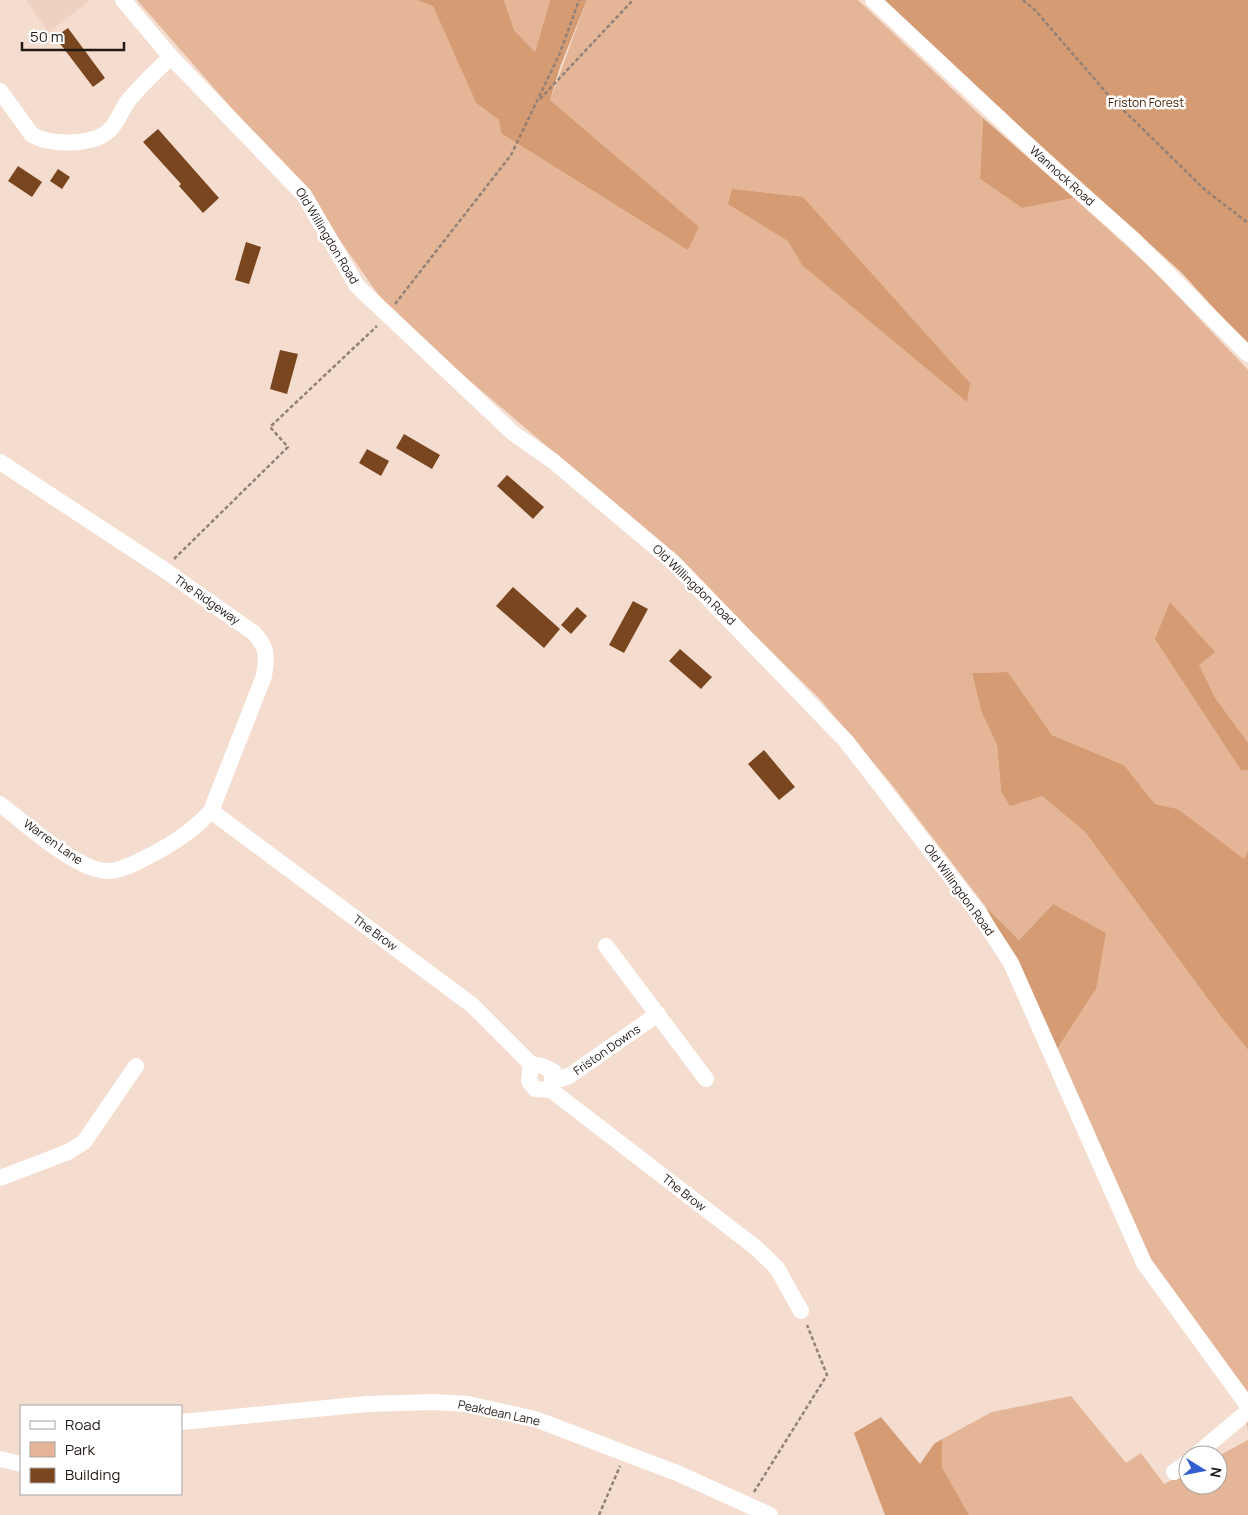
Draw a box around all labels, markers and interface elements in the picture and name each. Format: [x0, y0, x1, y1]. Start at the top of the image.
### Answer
scale bar [22, 20, 125, 52]
text: 50 m [30, 26, 64, 47]
park label: Friston Forest [1108, 94, 1184, 111]
street label: Wannock Road [1026, 142, 1099, 209]
street label: Old Willingdon Road [292, 184, 363, 287]
street label: Old Willingdon Road [649, 540, 740, 629]
street label: The Ridgeway [171, 571, 244, 629]
street label: Warren Lane [20, 815, 86, 868]
street label: Old Willingdon Road [920, 840, 998, 939]
street label: The Brow [350, 911, 401, 955]
street label: Friston Downs [570, 1020, 644, 1079]
street label: The Brow [659, 1170, 710, 1215]
street label: Peakdean Lane [456, 1395, 542, 1430]
legend [20, 1405, 182, 1495]
text: Road [65, 1414, 101, 1435]
text: Park [65, 1439, 95, 1460]
north arrow [1178, 1445, 1228, 1495]
text: Building [65, 1464, 120, 1485]
text: N [1206, 1466, 1227, 1479]

